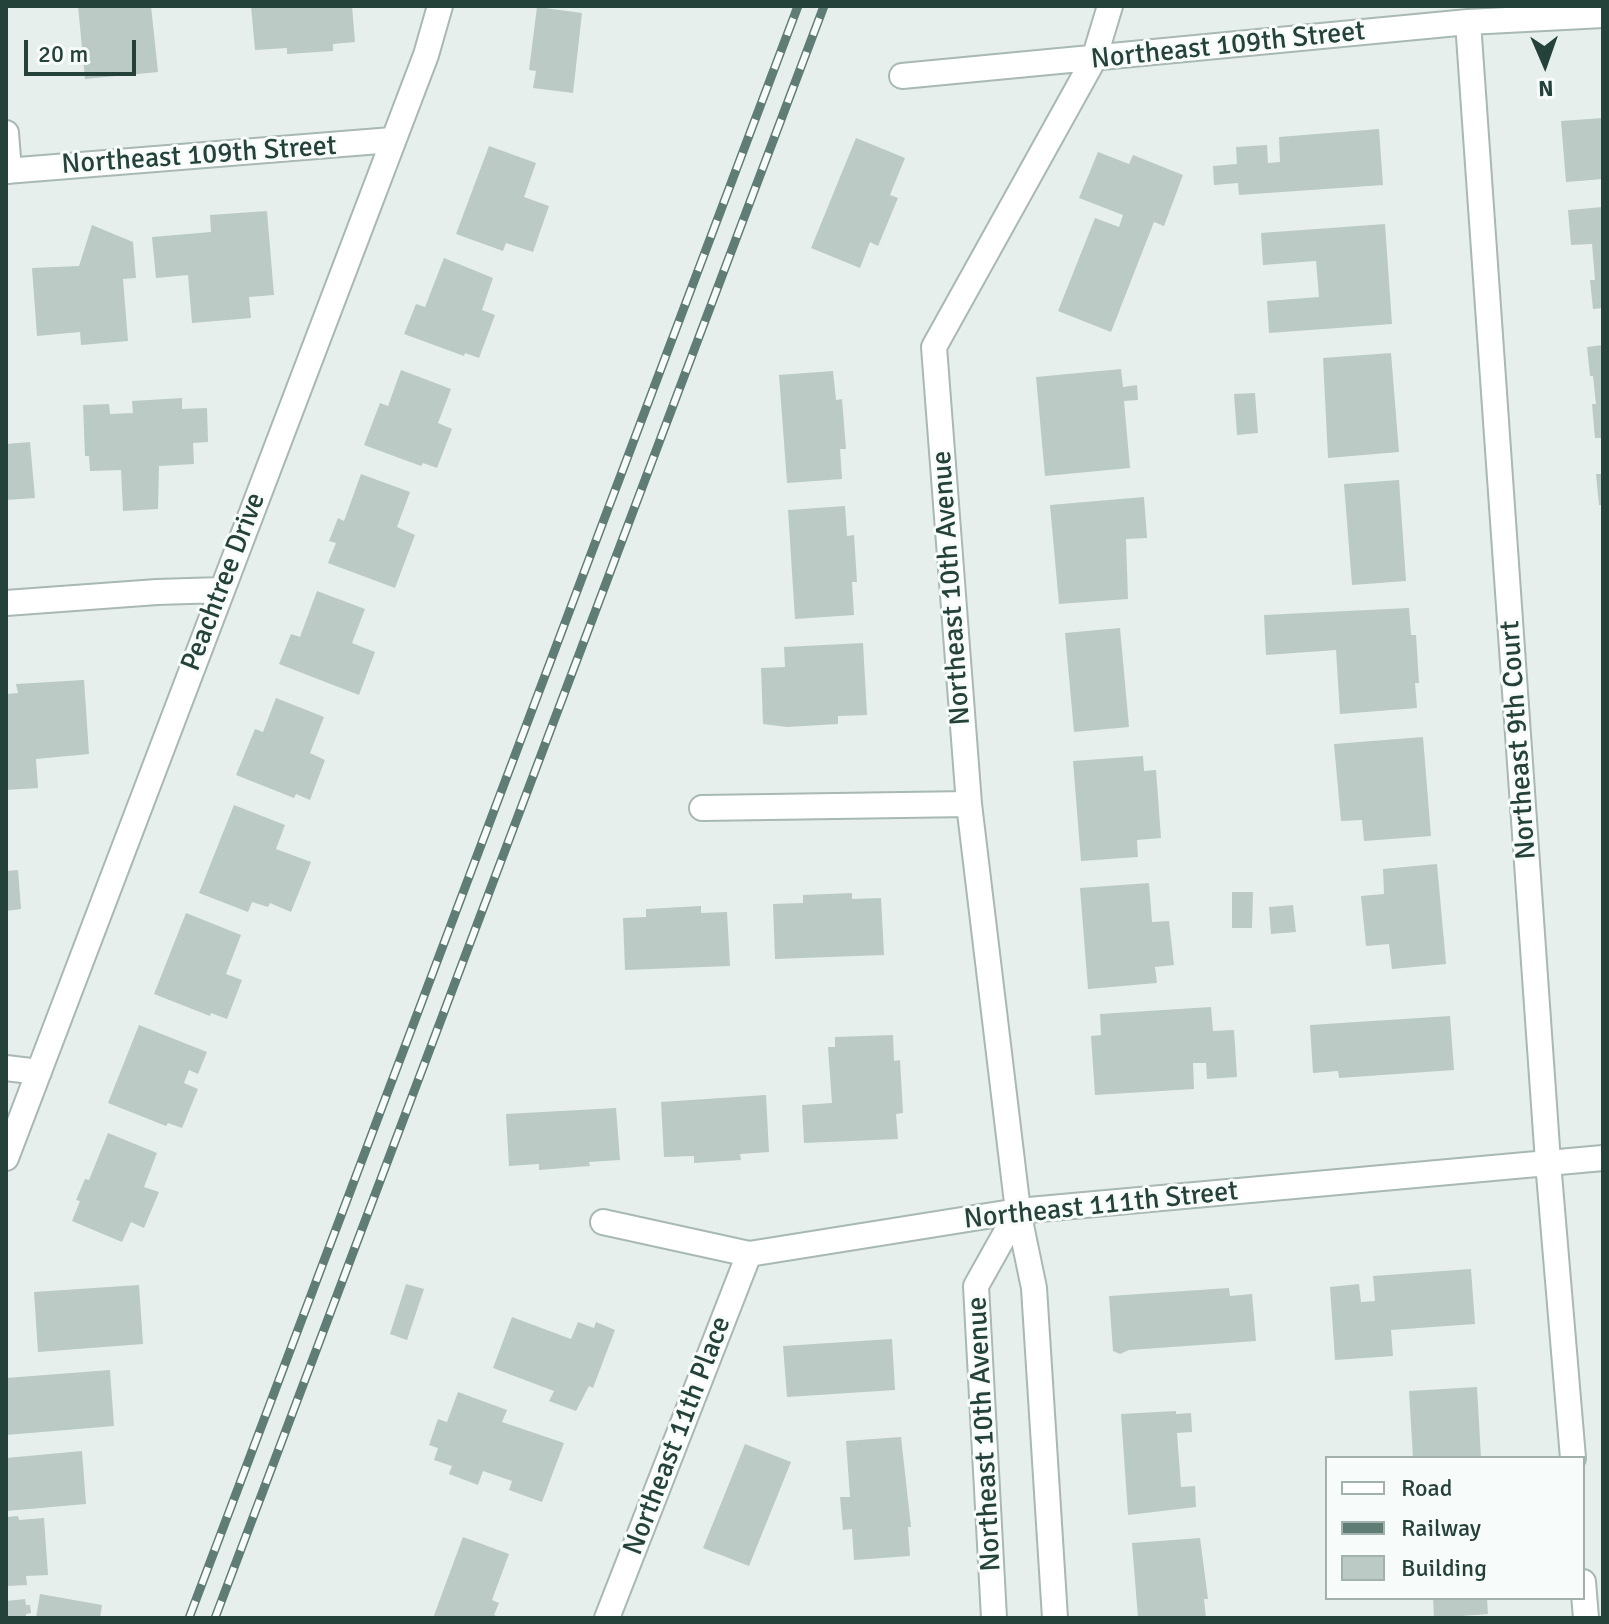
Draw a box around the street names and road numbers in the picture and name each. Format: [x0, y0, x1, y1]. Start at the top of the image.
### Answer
street label: Northeast 109th Street [1089, 15, 1367, 77]
street label: Northeast 109th Street [60, 130, 338, 182]
street label: Northeast 10th Avenue [926, 450, 978, 726]
street label: Peachtree Drive [175, 488, 273, 676]
street label: Northeast 9th Court [1494, 619, 1544, 861]
street label: Northeast 111th Street [962, 1175, 1240, 1237]
street label: Northeast 10th Avenue [961, 1296, 1009, 1572]
street label: Northeast 11th Place [617, 1312, 739, 1560]

